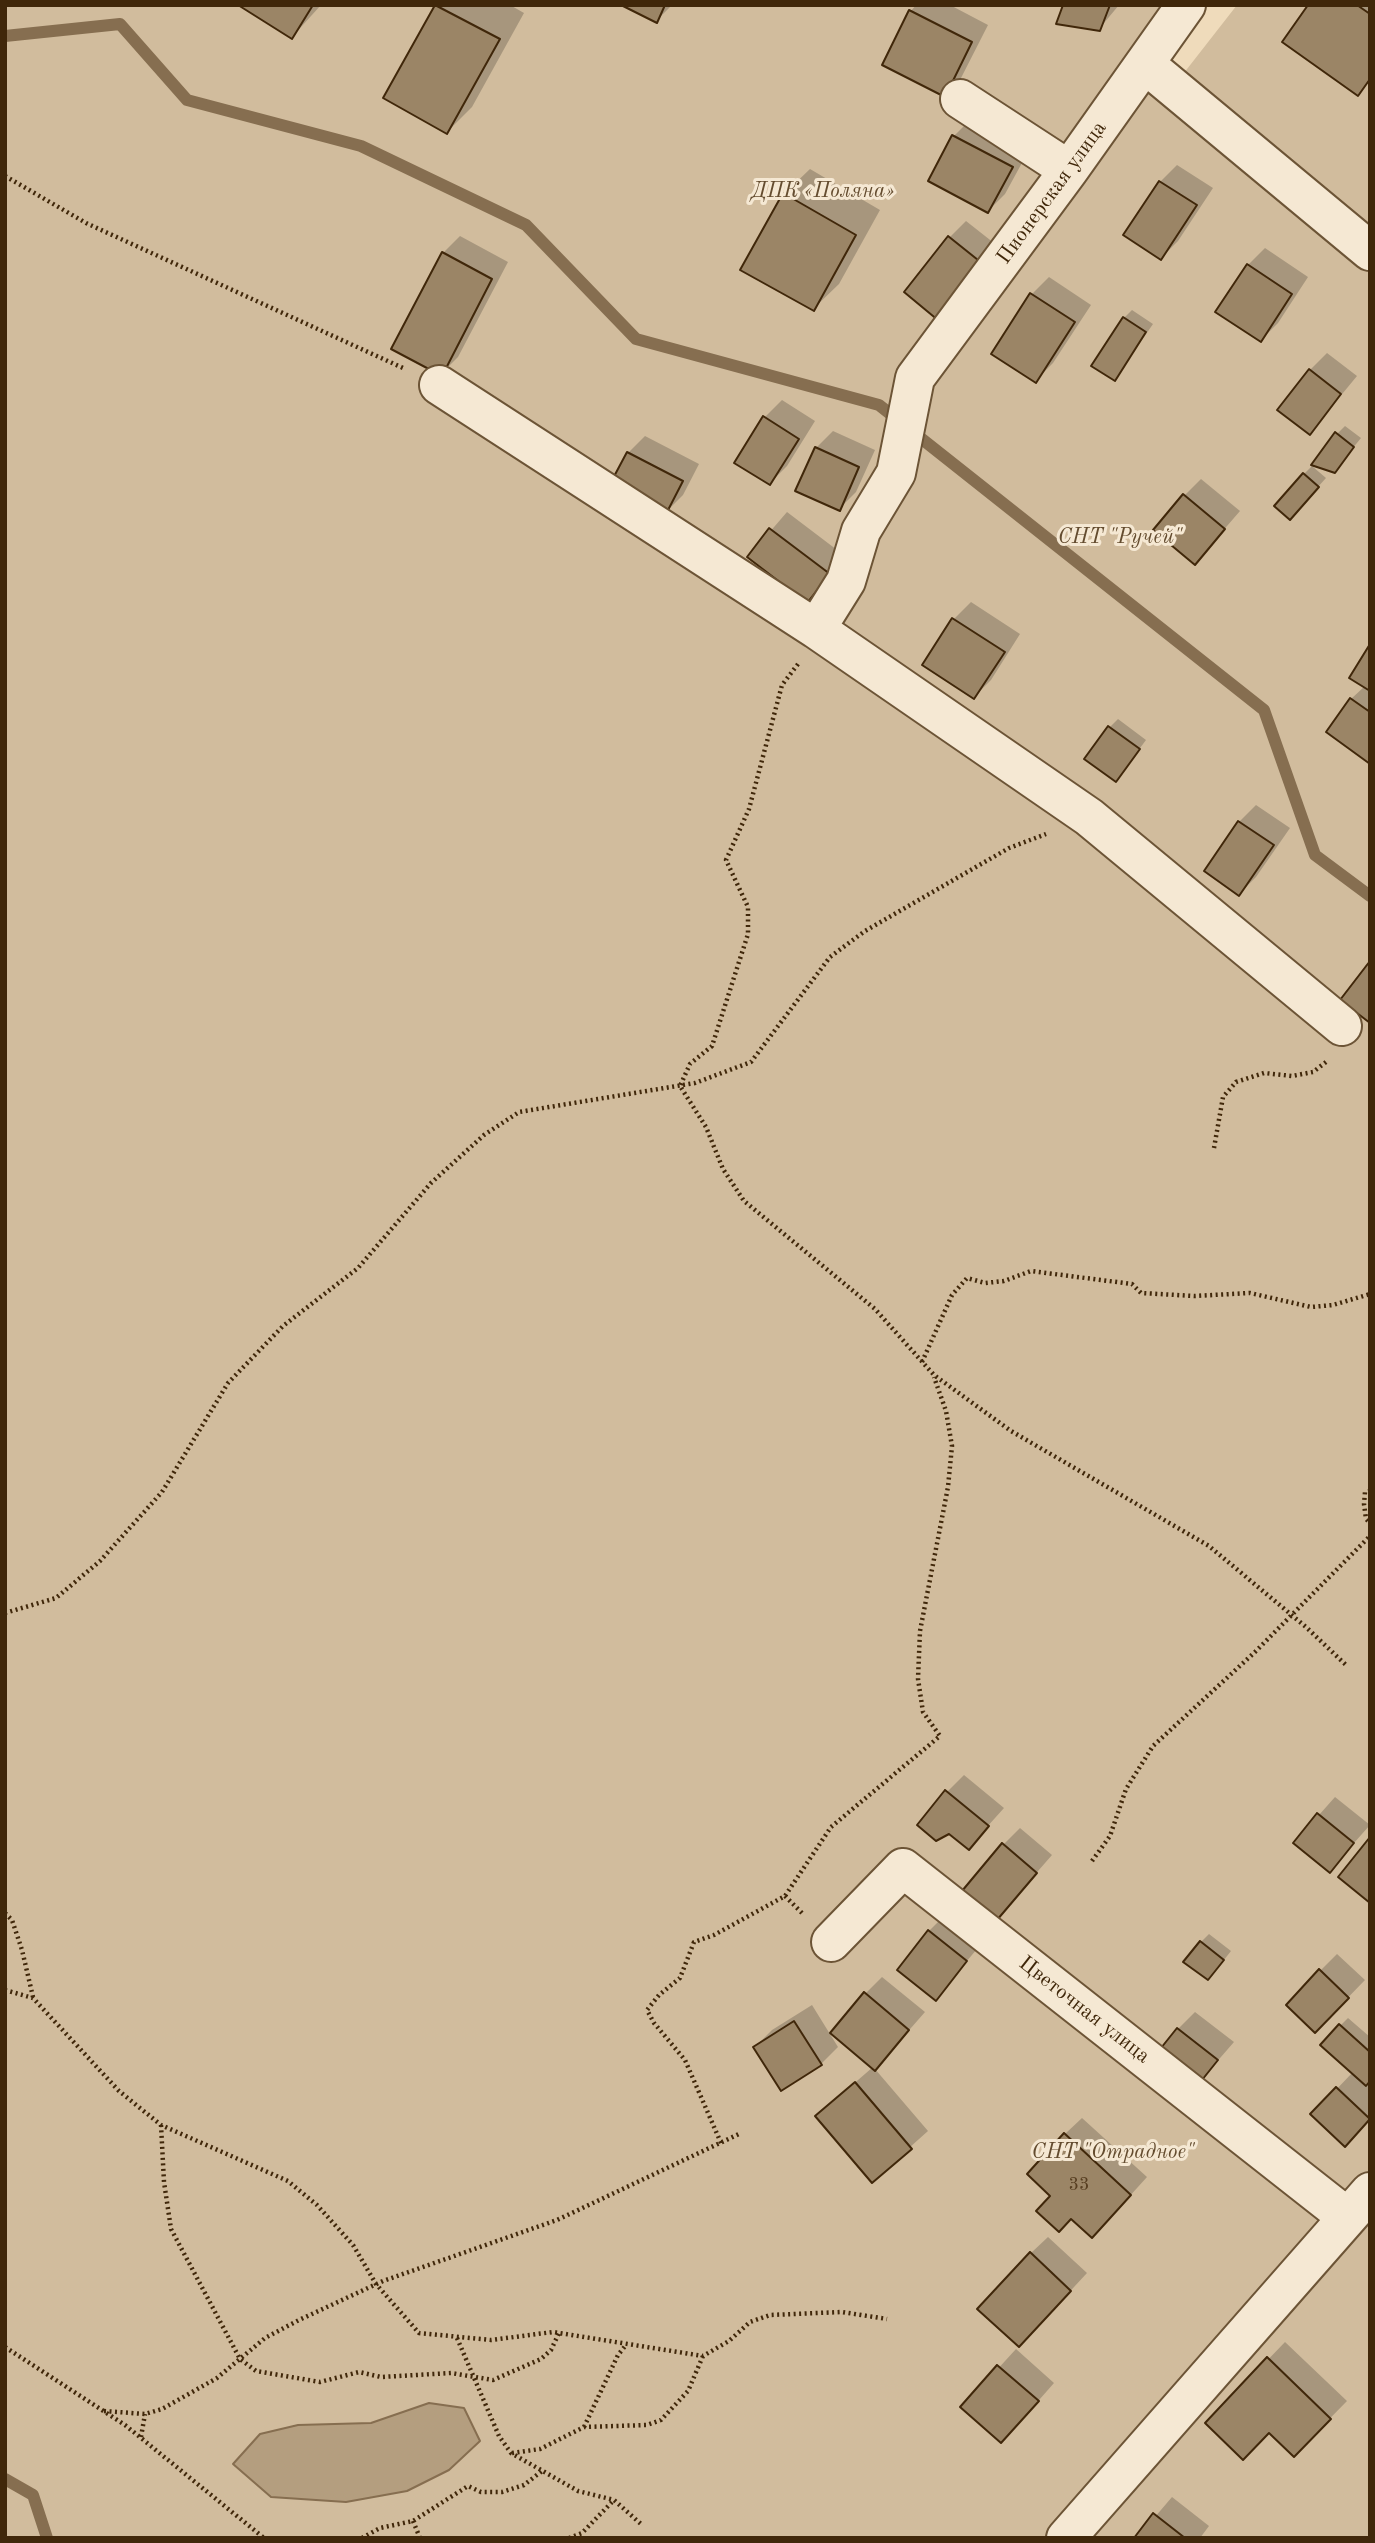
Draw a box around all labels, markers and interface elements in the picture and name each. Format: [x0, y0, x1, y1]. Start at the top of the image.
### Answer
street label: Пионерская улица [992, 116, 1112, 270]
park label: ДПК «Поляна» [752, 178, 894, 204]
park label: СНТ "Ручей" [1058, 524, 1182, 550]
street label: Цветочная улица [1013, 1951, 1155, 2069]
park label: СНТ "Отрадное" [1032, 2139, 1194, 2165]
house number: 33 [1069, 2174, 1089, 2196]

